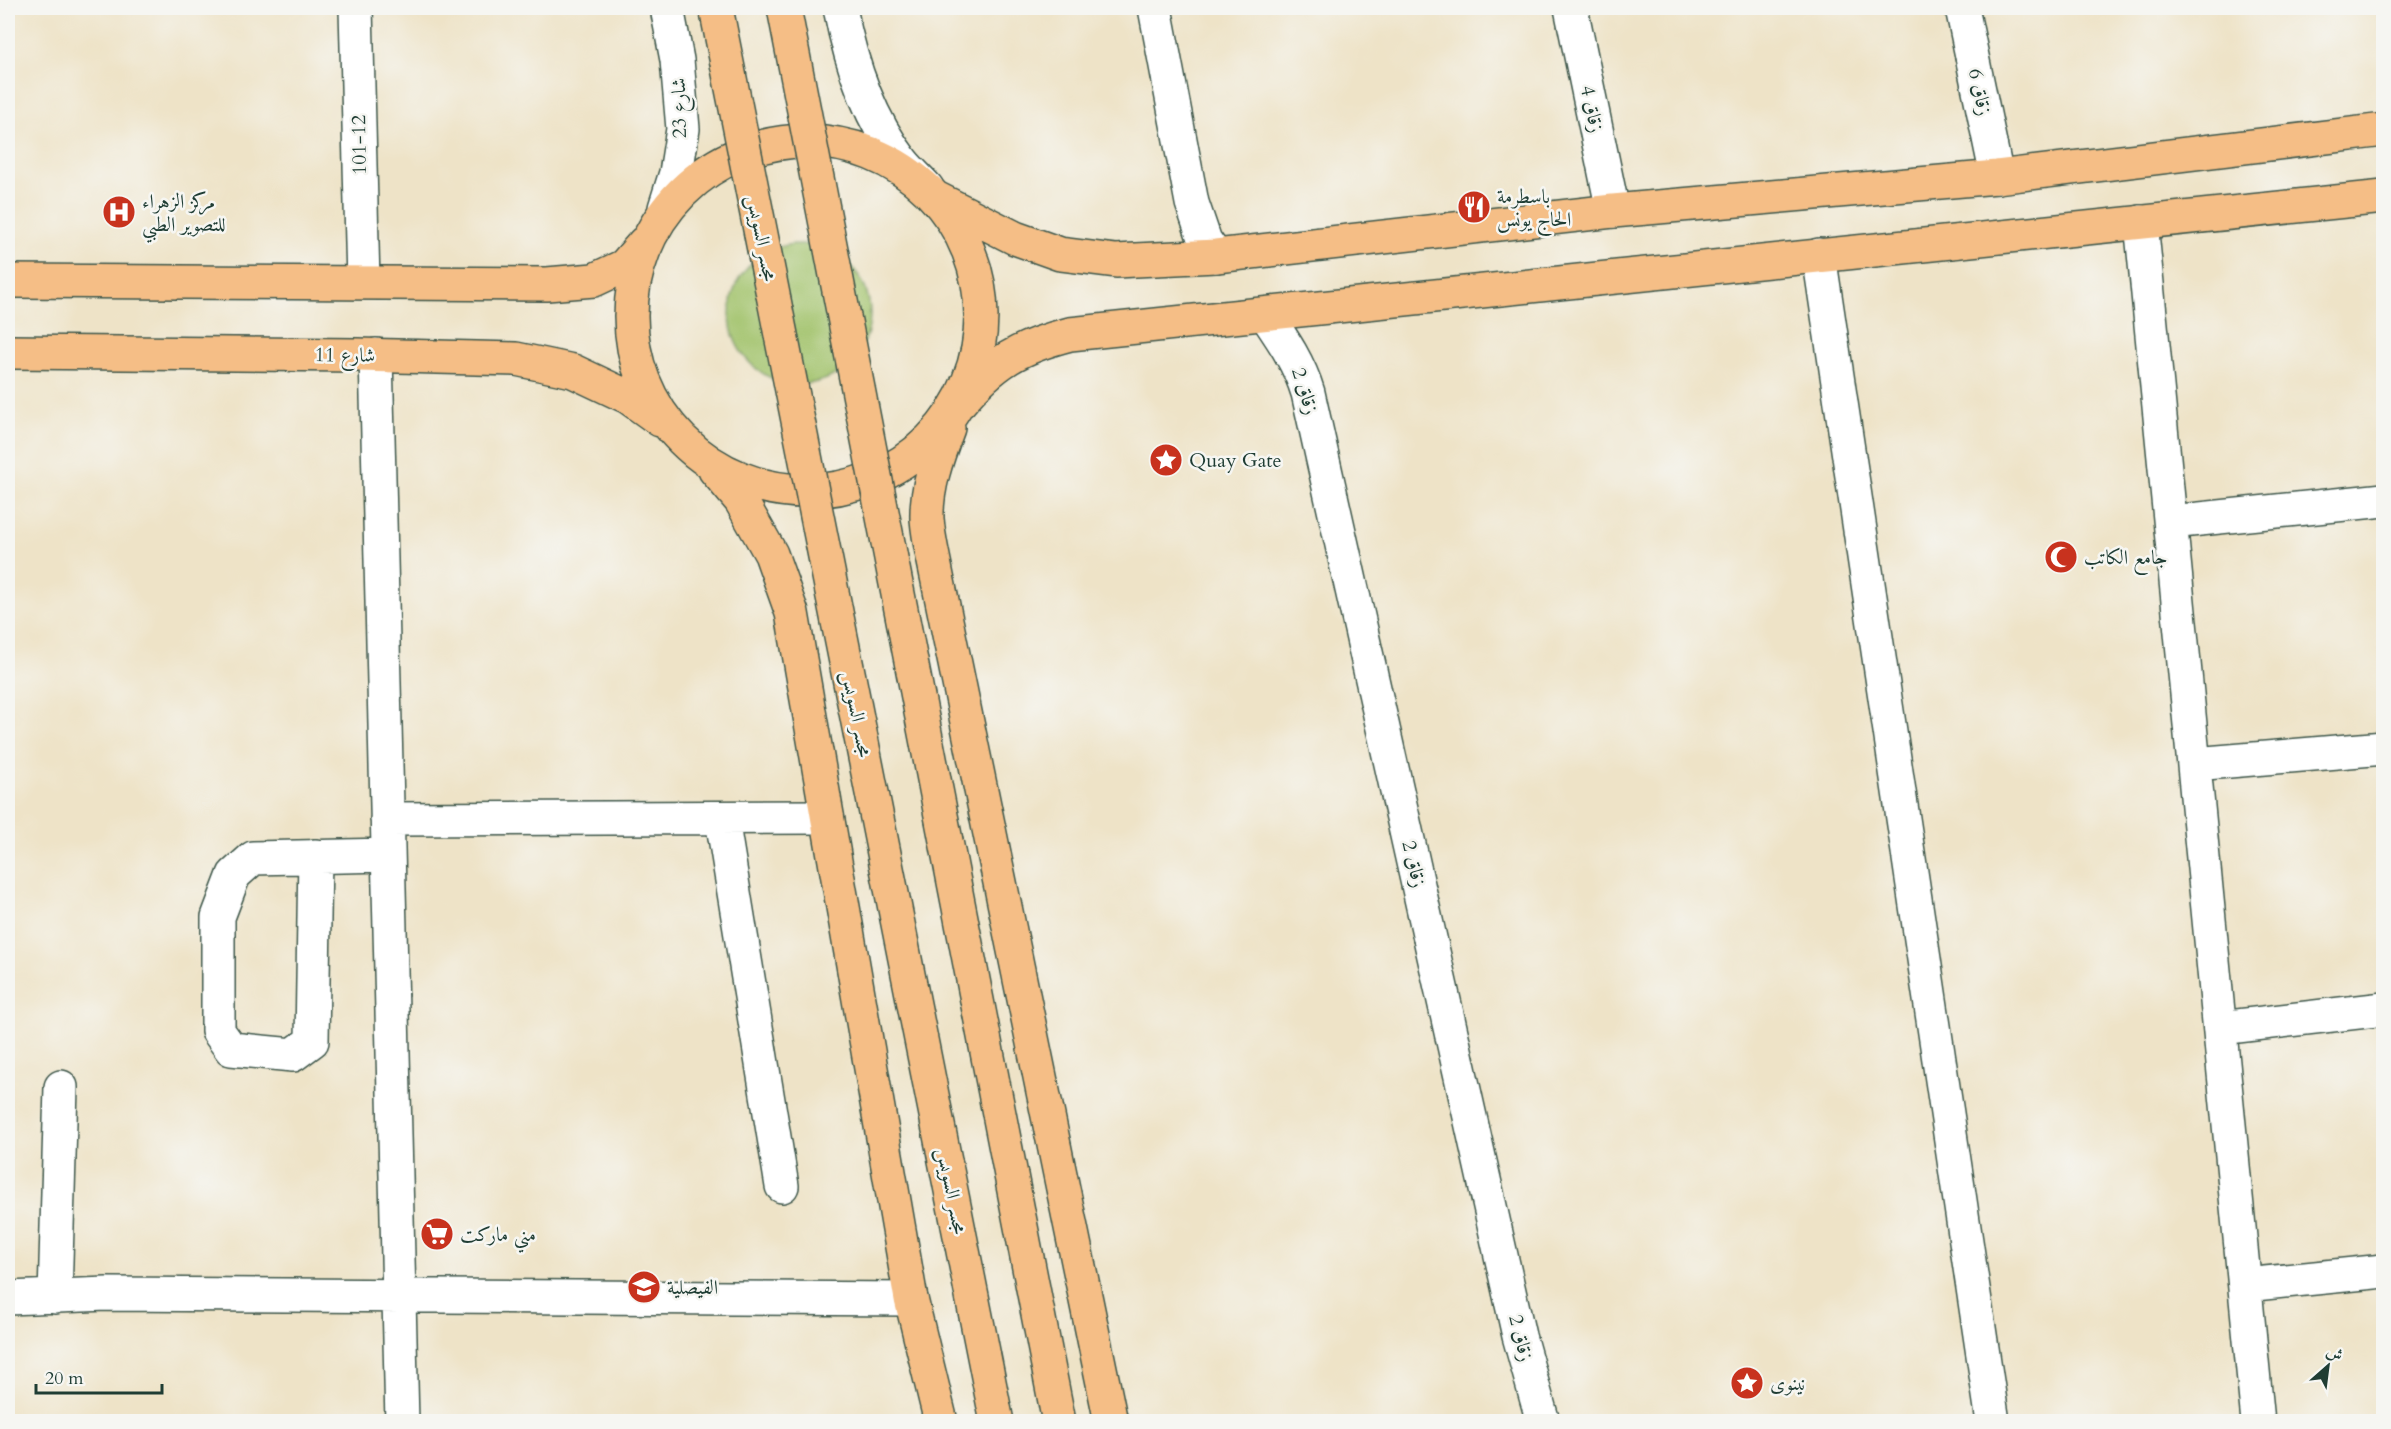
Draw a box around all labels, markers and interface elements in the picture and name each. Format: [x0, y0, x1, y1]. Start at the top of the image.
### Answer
street label: زقاق 6 [1962, 66, 1998, 118]
street label: شارع 23 [665, 77, 697, 139]
street label: زقاق 4 [1574, 83, 1610, 135]
street label: 101-12 [345, 115, 373, 175]
place label: باسطرمة الحاج يونس [1497, 183, 1571, 237]
place label: مركز الزهراء للتصوير الطبي [142, 188, 226, 243]
restaurant icon: باسطرمة الحاج يونس [1456, 189, 1492, 225]
street label: مجسر السويس [740, 192, 784, 284]
hospital icon: مركز الزهراء للتصوير الطبي [101, 194, 137, 230]
street label: شارع 11 [314, 341, 376, 373]
street label: زقاق 2 [1285, 364, 1325, 418]
place icon: Quay Gate [1148, 442, 1184, 478]
place label: Quay Gate [1189, 447, 1282, 474]
mosque icon: جامع الكاتب [2043, 539, 2079, 575]
place label: جامع الكاتب [2084, 544, 2168, 575]
street label: مجسر السويس [835, 668, 879, 760]
street label: زقاق 2 [1395, 838, 1433, 890]
street label: مجسر السويس [930, 1145, 974, 1237]
supermarket icon: مني ماركت [419, 1216, 455, 1252]
place label: مني ماركت [460, 1221, 536, 1253]
school or university icon: الفيصلية [626, 1269, 662, 1305]
place label: الفيصلية [667, 1274, 718, 1301]
street label: زقاق 2 [1502, 1312, 1540, 1364]
north arrow [2298, 1336, 2358, 1396]
text: ش [2322, 1340, 2347, 1367]
scale bar [36, 1357, 162, 1395]
place icon: نينوى [1729, 1365, 1765, 1401]
text: 20 m [45, 1366, 84, 1391]
place label: نينوى [1770, 1370, 1805, 1397]

